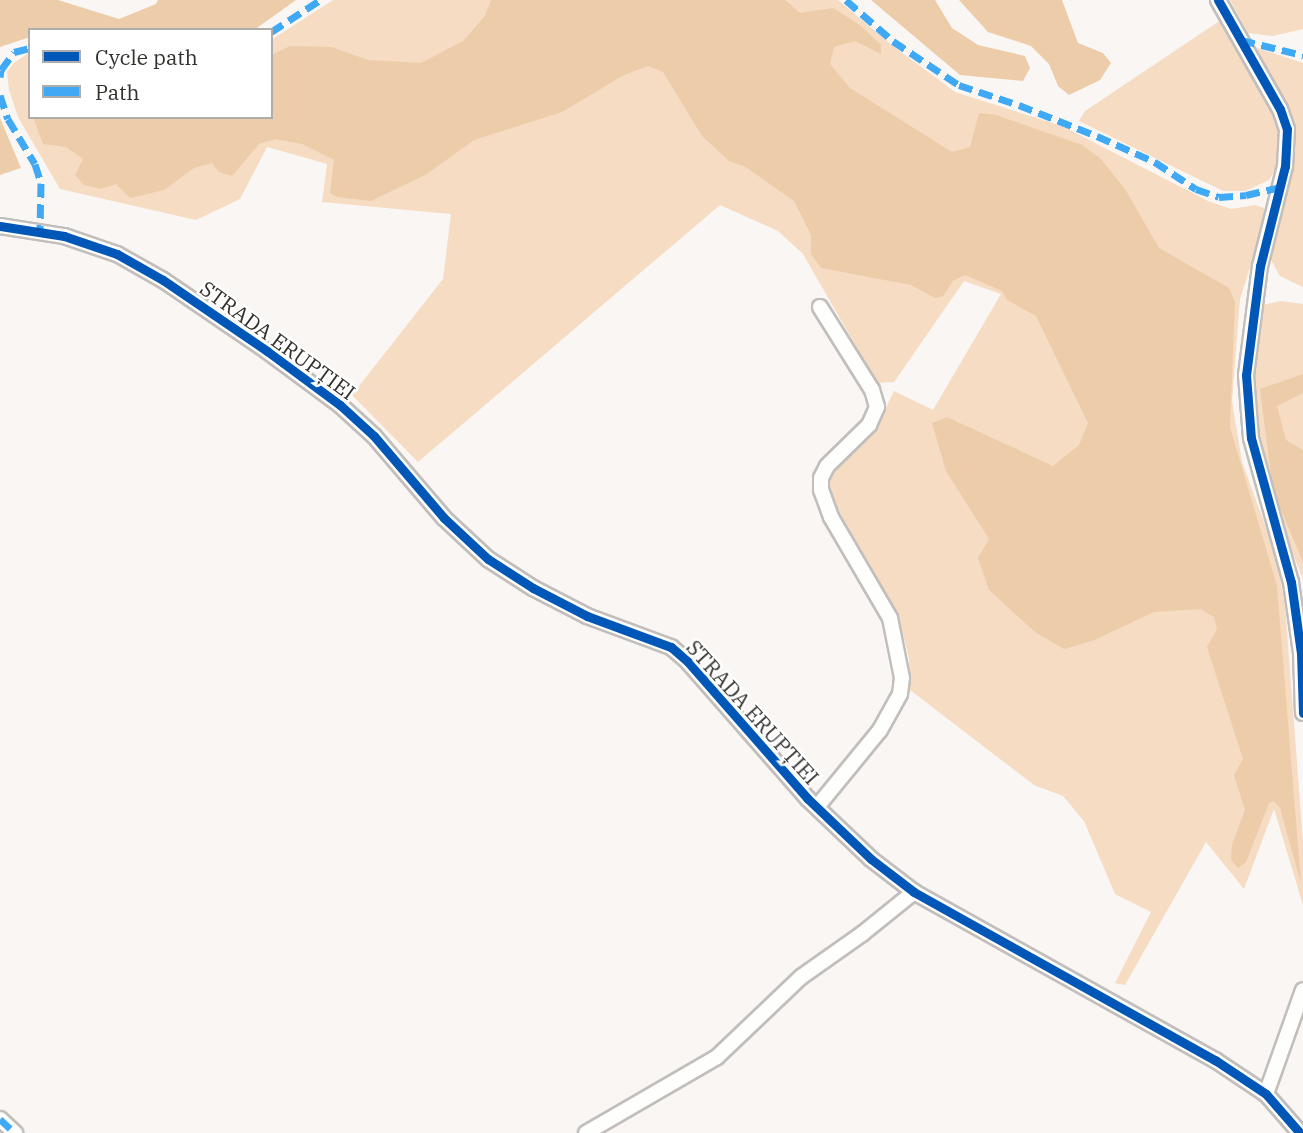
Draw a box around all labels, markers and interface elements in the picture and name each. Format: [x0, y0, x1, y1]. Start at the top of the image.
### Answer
legend [28, 28, 273, 119]
text: Cycle path [95, 43, 198, 71]
text: Path [95, 78, 140, 106]
street label: STRADA ERUPȚIEI [196, 275, 360, 405]
street label: STRADA ERUPȚIEI [682, 635, 824, 789]

